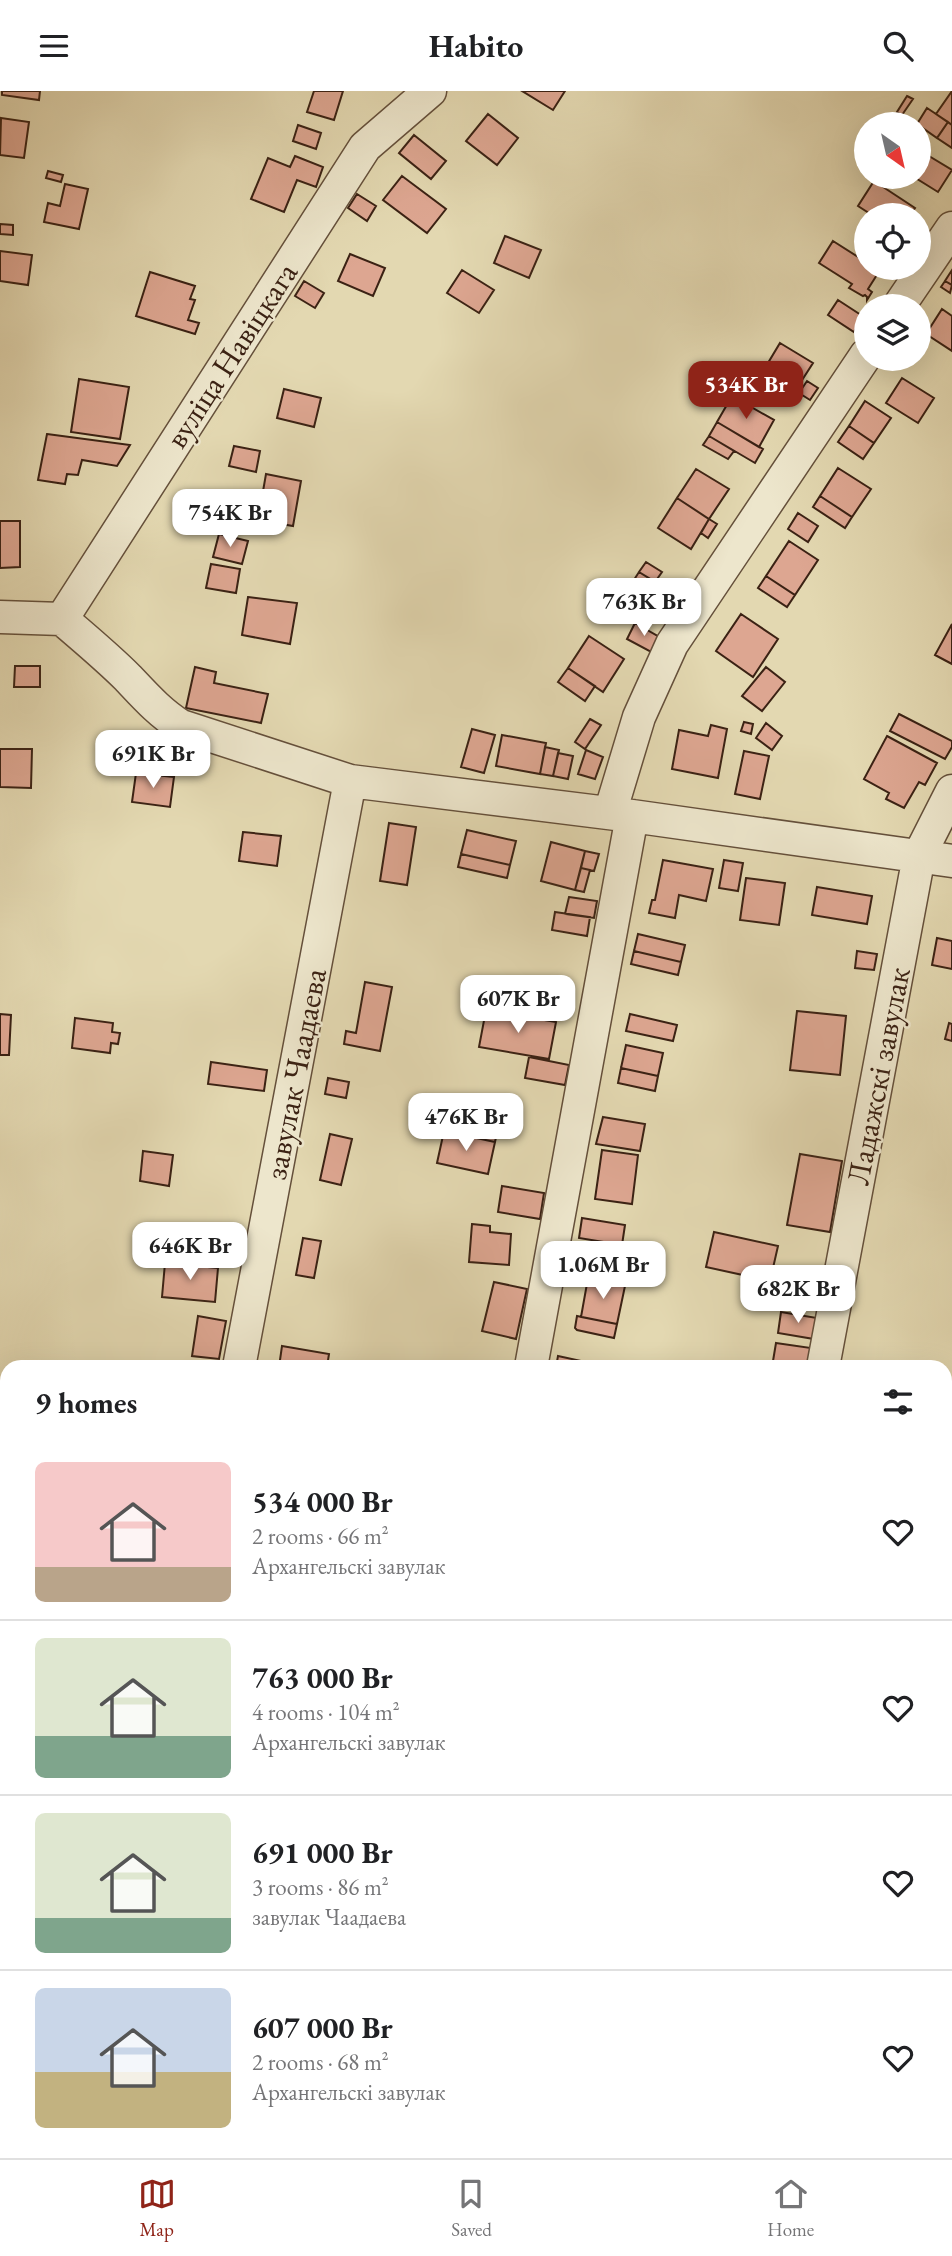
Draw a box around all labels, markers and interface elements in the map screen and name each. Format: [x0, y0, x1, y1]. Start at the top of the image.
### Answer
text: Habito [429, 25, 523, 67]
icon: menu [35, 27, 73, 65]
icon: search [879, 27, 917, 65]
north arrow [854, 112, 931, 189]
map controls [854, 112, 931, 371]
button: locate [854, 203, 931, 280]
street label: вуліца Навіцкага [155, 254, 307, 456]
button: layers [854, 294, 931, 371]
pin: 534K Br [681, 361, 811, 421]
text: 534K Br [704, 369, 788, 399]
pin: 754K Br [165, 489, 295, 549]
text: 754K Br [188, 497, 272, 527]
pin: 763K Br [579, 579, 709, 638]
text: 763K Br [602, 586, 686, 616]
pin: 691K Br [88, 731, 218, 790]
text: 691K Br [111, 738, 195, 768]
street label: завулак Чаадаева [254, 964, 336, 1183]
street label: Ладажскі завулак [836, 964, 920, 1188]
pin: 607K Br [453, 975, 583, 1035]
text: 607K Br [476, 983, 560, 1013]
pin: 476K Br [401, 1093, 531, 1153]
text: 476K Br [424, 1101, 508, 1131]
pin: 646K Br [125, 1223, 255, 1282]
text: 646K Br [148, 1230, 232, 1260]
pin: 1.06M Br [531, 1241, 675, 1301]
text: 1.06M Br [557, 1249, 649, 1279]
pin: 682K Br [733, 1265, 863, 1325]
text: 682K Br [756, 1273, 840, 1303]
text: 9 homes [35, 1383, 137, 1422]
icon: filters [879, 1383, 917, 1421]
text: 534 000 Br [252, 1482, 393, 1521]
icon: home [91, 1490, 175, 1574]
icon: heart [879, 1513, 917, 1551]
text: 2 rooms · 66 m² [252, 1521, 389, 1551]
text: Архангельскі завулак [252, 1551, 446, 1581]
text: 763 000 Br [252, 1658, 393, 1697]
icon: home [91, 1666, 175, 1750]
icon: heart [879, 1689, 917, 1727]
text: 4 rooms · 104 m² [252, 1697, 400, 1727]
text: Архангельскі завулак [252, 1727, 446, 1757]
text: 691 000 Br [252, 1833, 393, 1872]
icon: home [91, 1841, 175, 1925]
icon: heart [879, 1864, 917, 1902]
text: 3 rooms · 86 m² [252, 1872, 389, 1902]
text: завулак Чаадаева [252, 1902, 406, 1932]
text: 607 000 Br [252, 2008, 393, 2047]
icon: home [91, 2016, 175, 2100]
icon: heart [879, 2039, 917, 2077]
text: 2 rooms · 68 m² [252, 2047, 389, 2077]
text: Архангельскі завулак [252, 2077, 446, 2107]
tab: Map [138, 2175, 176, 2242]
tab: Saved [451, 2175, 492, 2242]
tab: Home [767, 2175, 814, 2242]

